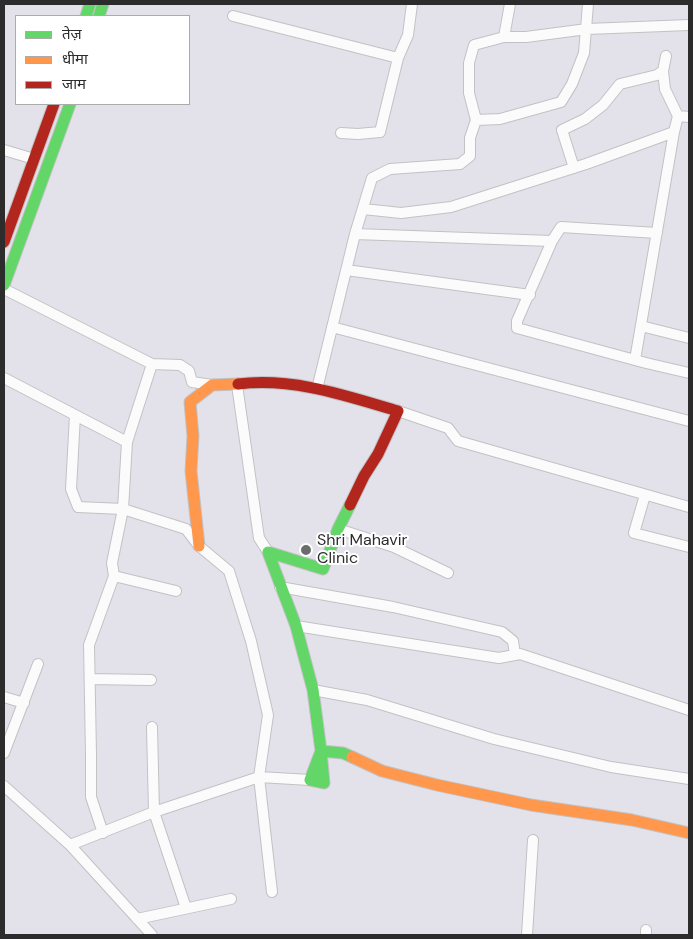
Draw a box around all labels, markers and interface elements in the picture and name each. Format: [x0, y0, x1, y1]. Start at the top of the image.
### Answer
legend [15, 15, 190, 105]
text: तेज़ [62, 24, 82, 44]
text: धीमा [62, 49, 88, 69]
text: जाम [62, 74, 86, 94]
place label: Shri Mahavir Clinic [317, 531, 407, 569]
marker: Shri Mahavir Clinic [299, 543, 313, 557]

